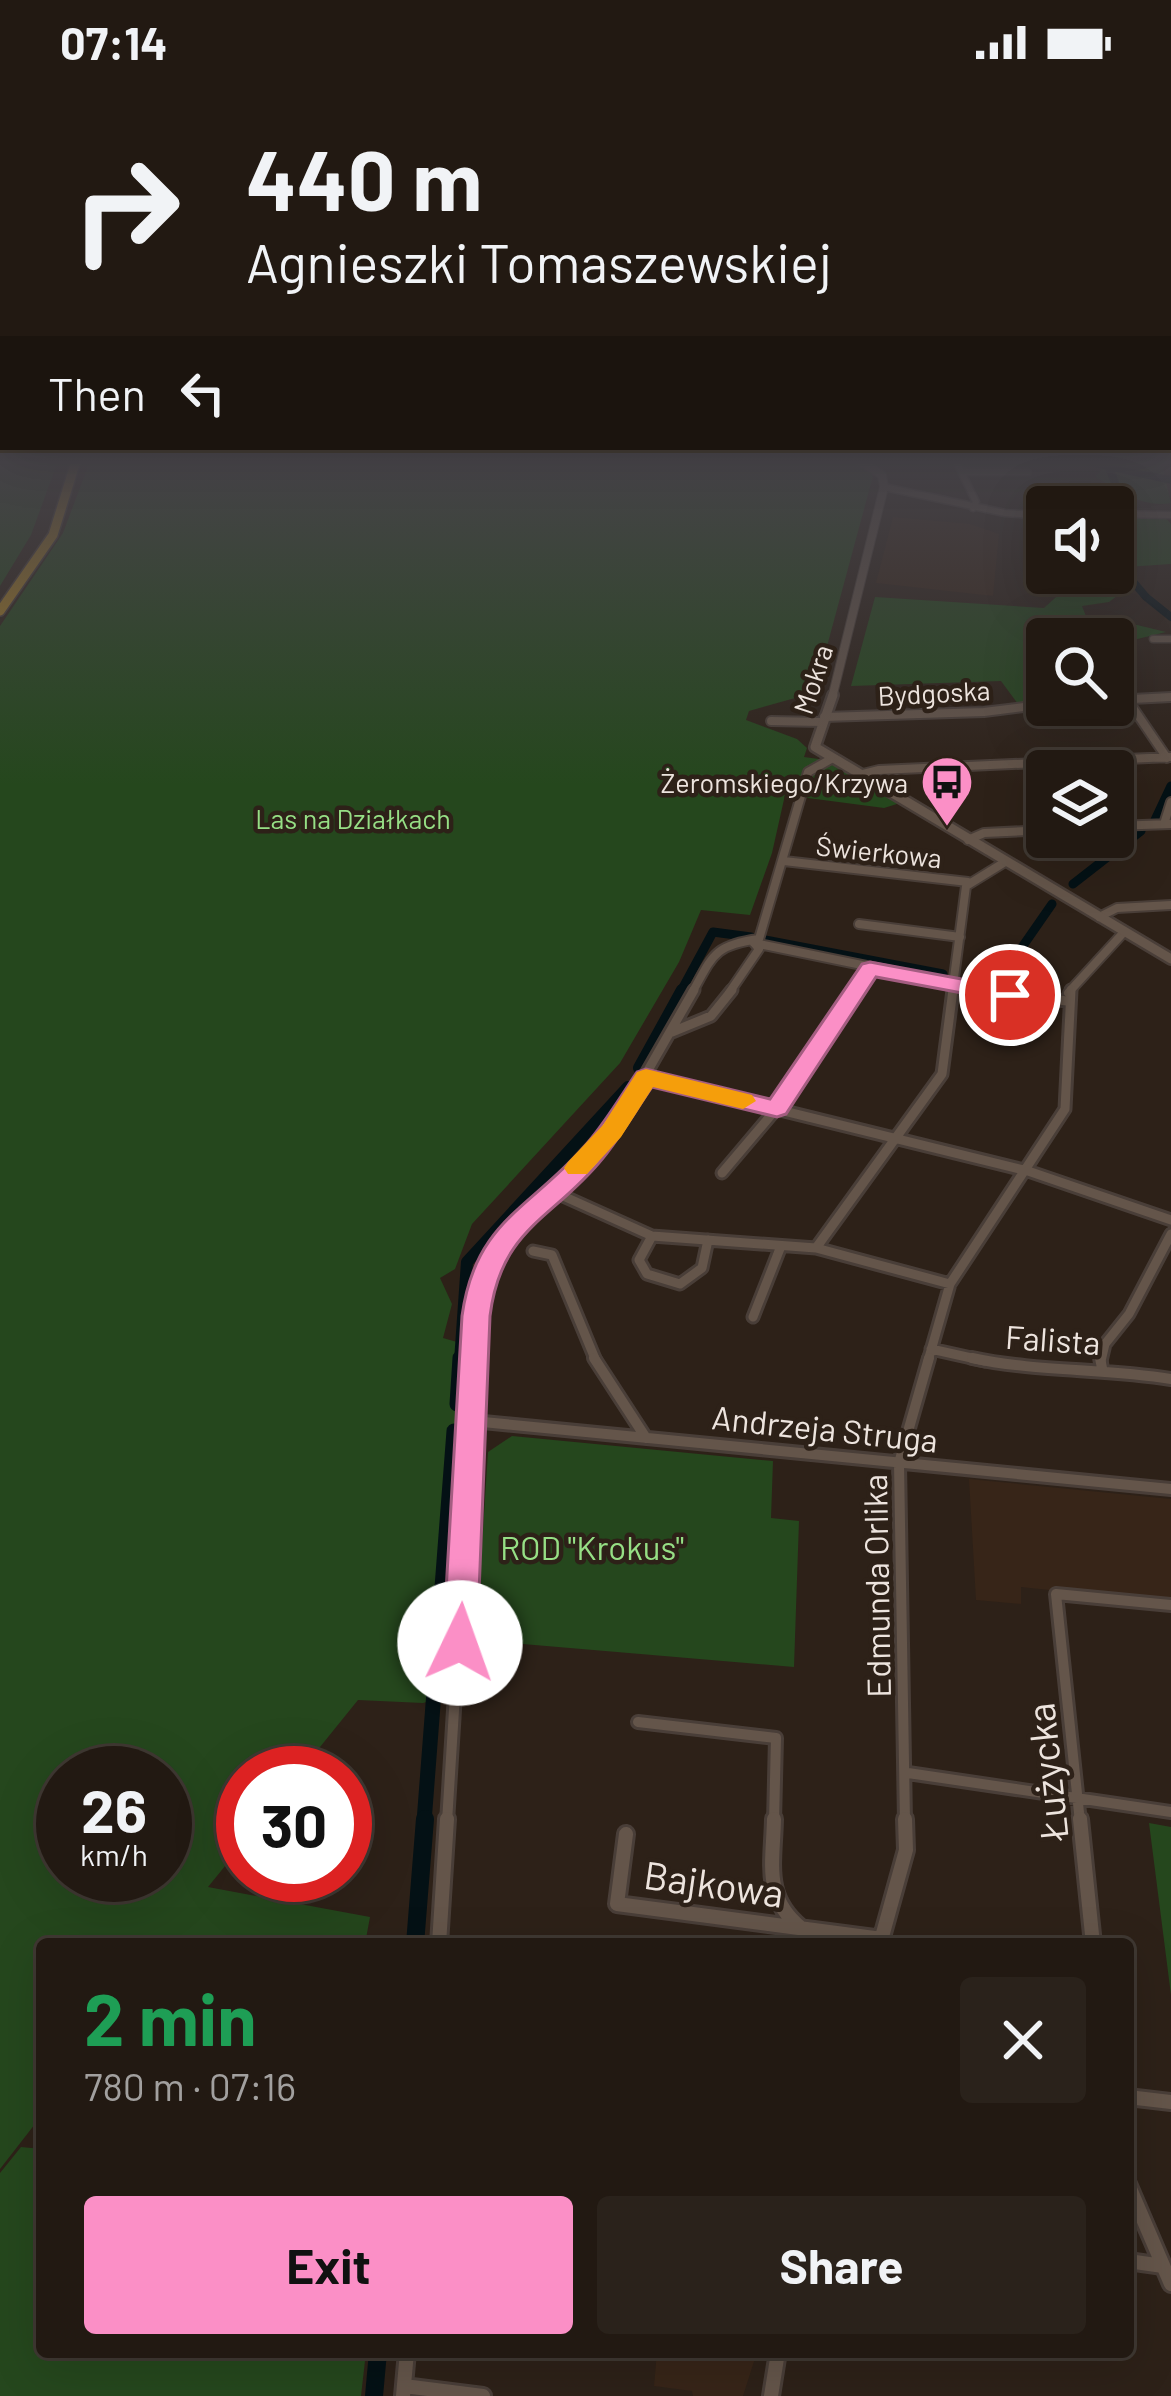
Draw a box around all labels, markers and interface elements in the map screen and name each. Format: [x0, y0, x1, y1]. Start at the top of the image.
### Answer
text: 07:14 [60, 15, 168, 69]
text: 440 m [246, 127, 482, 228]
icon: right [48, 132, 204, 288]
text: Agnieszki Tomaszewskiej [246, 229, 832, 294]
icon: left [170, 360, 236, 426]
text: Then [48, 366, 146, 420]
map controls [1026, 486, 1134, 858]
button: sound [1026, 486, 1134, 594]
button: search [1026, 618, 1134, 726]
street label: Mokra [786, 640, 838, 718]
street label: Bydgoska [877, 673, 991, 711]
button: layers [1026, 750, 1134, 858]
bus stop icon: Żeromskiego/Krzywa [919, 754, 975, 828]
place label: Żeromskiego/Krzywa [661, 766, 908, 798]
park label: Las na Działkach [255, 802, 451, 834]
street label: Świerkowa [814, 828, 944, 874]
pin [959, 944, 1061, 1046]
icon: arrive [977, 962, 1043, 1028]
street label: Falista [1004, 1316, 1102, 1362]
street label: Andrzeja Struga [710, 1396, 940, 1460]
street label: Edmunda Orlika [854, 1474, 898, 1698]
park label: ROD "Krokus" [500, 1527, 684, 1567]
position arrow [397, 1580, 523, 1706]
street label: Łużycka [1015, 1701, 1077, 1844]
speed limit sign: 30 [216, 1746, 372, 1902]
text: 26 [81, 1773, 147, 1845]
text: km/h [80, 1836, 148, 1872]
street label: Bajkowa [641, 1850, 787, 1916]
text: 2 min [84, 1974, 257, 2060]
button: close [960, 1977, 1086, 2103]
text: 780 m · 07:16 [84, 2062, 296, 2109]
button: Exit [84, 2196, 573, 2334]
button: Share [597, 2196, 1086, 2334]

